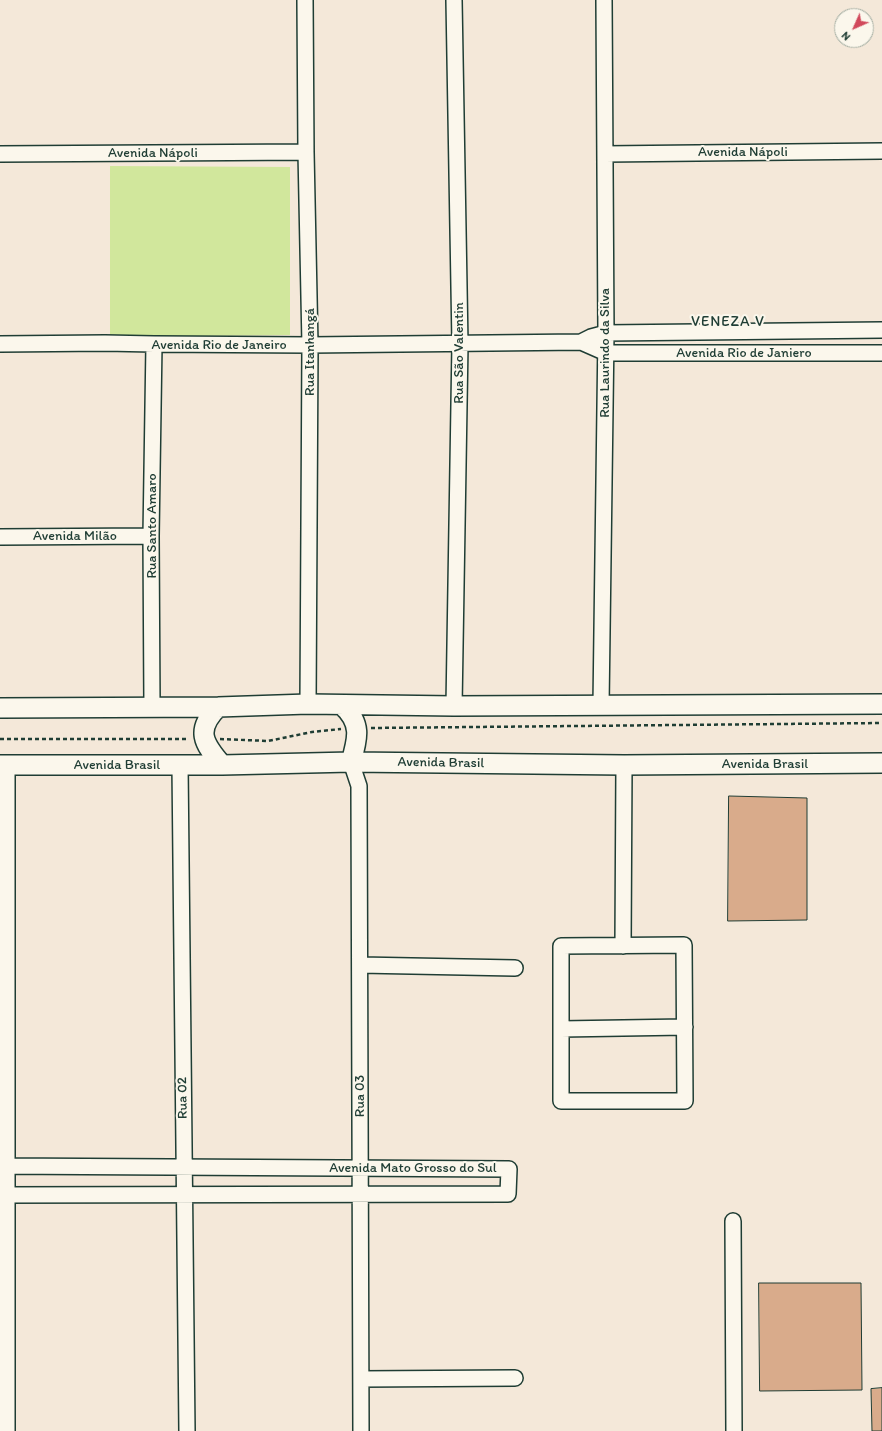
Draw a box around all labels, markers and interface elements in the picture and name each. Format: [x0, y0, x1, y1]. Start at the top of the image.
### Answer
north arrow [834, 8, 874, 48]
text: N [839, 29, 853, 43]
street label: Avenida Nápoli [698, 144, 788, 160]
street label: Avenida Nápoli [108, 145, 198, 161]
street label: Rua Laurindo da Silva [597, 288, 613, 418]
street label: Rua São Valentin [451, 302, 467, 404]
street label: Rua Itanhangá [302, 308, 318, 396]
district label: VENEZA V [691, 313, 765, 331]
street label: Avenida Rio de Janeiro [151, 337, 287, 353]
street label: Avenida Rio de Janiero [676, 345, 812, 361]
street label: Rua Santo Amaro [144, 473, 160, 579]
street label: Avenida Milão [33, 528, 117, 544]
street label: Avenida Brasil [398, 754, 484, 772]
street label: Avenida Brasil [722, 756, 808, 772]
street label: Avenida Brasil [74, 757, 160, 773]
street label: Rua 03 [352, 1075, 368, 1117]
street label: Rua 02 [174, 1077, 192, 1119]
street label: Avenida Mato Grosso do Sul [329, 1160, 497, 1176]

